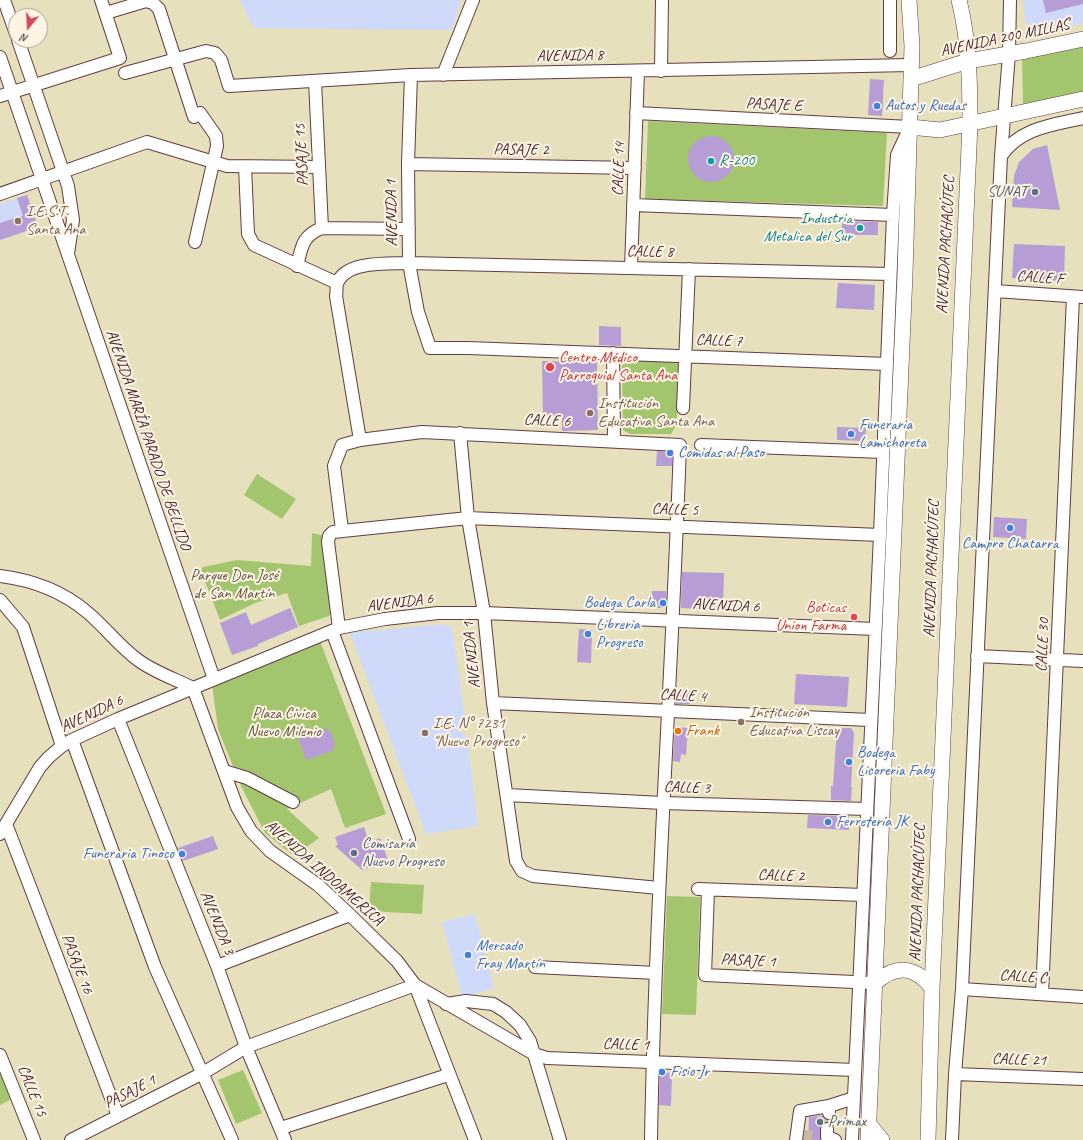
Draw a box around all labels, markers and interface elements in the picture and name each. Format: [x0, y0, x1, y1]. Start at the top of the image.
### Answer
north arrow [8, 8, 48, 48]
street label: AVENIDA 200 MILLAS [939, 15, 1071, 61]
text: N [19, 31, 30, 46]
street label: AVENIDA 8 [536, 46, 604, 66]
street label: PASAJE E [745, 94, 803, 116]
place label: Autos y Ruedas [885, 96, 966, 116]
marker: Autos y Ruedas [872, 101, 882, 111]
street label: PASAJE 15 [291, 123, 313, 187]
street label: PASAJE 2 [493, 140, 549, 160]
street label: CALLE 14 [608, 142, 630, 196]
place label: R-200 [719, 151, 754, 171]
marker: R-200 [706, 156, 716, 166]
street label: AVENIDA PACHACÚTEC [933, 176, 959, 314]
street label: AVENIDA 1 [382, 179, 402, 247]
place label: SUNAT [987, 182, 1027, 202]
marker: SUNAT [1030, 187, 1040, 197]
place label: I.E.S.T. Santa Ana [26, 202, 85, 240]
place label: Industria Metalica del Sur [764, 209, 852, 247]
marker: I.E.S.T. Santa Ana [13, 216, 23, 226]
marker: Industria Metalica del Sur [855, 223, 865, 233]
street label: CALLE 8 [626, 242, 674, 262]
street label: CALLE F [1016, 267, 1064, 289]
street label: AVENIDA MARÍA PARADO DE BELLIDO [101, 327, 195, 553]
street label: CALLE 7 [695, 331, 743, 351]
place label: Centro Médico Parroquial Santa Ana [559, 348, 677, 386]
marker: Centro Médico Parroquial Santa Ana [544, 361, 556, 373]
place label: Institución Educativa Santa Ana [598, 394, 714, 432]
marker: Institución Educativa Santa Ana [585, 408, 595, 418]
street label: CALLE 6 [523, 410, 571, 432]
place label: Funeraria Lamichoreta [859, 415, 926, 453]
marker: Funeraria Lamichoreta [846, 429, 856, 439]
place label: Comidas al Paso [678, 443, 764, 463]
marker: Comidas al Paso [665, 448, 675, 458]
street label: CALLE 5 [651, 500, 699, 520]
street label: AVENIDA PACHACÚTEC [920, 500, 944, 638]
marker: Campro Chatarra [1005, 523, 1015, 533]
place label: Campro Chatarra [962, 534, 1058, 554]
park label: Parque Don José de San Martín [190, 566, 278, 604]
street label: AVENIDA 6 [366, 589, 434, 617]
place label: Bodega Carla [584, 593, 655, 613]
street label: AVENIDA 6 [692, 595, 760, 617]
marker: Bodega Carla [658, 598, 668, 608]
place label: Boticas Union Farma [776, 598, 846, 636]
marker: Boticas Union Farma [849, 612, 859, 622]
place label: Libreria Progreso [596, 615, 643, 653]
street label: CALLE 30 [1032, 618, 1054, 672]
street label: AVENIDA 1 [459, 621, 485, 689]
marker: Libreria Progreso [583, 629, 593, 639]
street label: CALLE 4 [659, 685, 707, 707]
street label: AVENIDA 6 [58, 691, 126, 737]
place label: Institución Educativa Liscay [749, 703, 839, 741]
park label: Plaza Cívica Nuevo Milenio [247, 704, 321, 742]
place label: I.E. N° 7231 "Nuevo Progreso" [433, 714, 523, 752]
marker: Institución Educativa Liscay [736, 717, 746, 727]
place label: Frank [686, 721, 719, 741]
marker: Frank [673, 726, 683, 736]
marker: I.E. N° 7231 "Nuevo Progreso" [420, 728, 430, 738]
place label: Bodega Licoreria Faby [857, 743, 934, 781]
marker: Bodega Licoreria Faby [844, 757, 854, 767]
street label: CALLE 3 [663, 778, 711, 798]
place label: Ferretería JK [836, 812, 908, 832]
street label: AVENIDA INDOAMERICA [261, 816, 387, 930]
marker: Ferretería JK [823, 817, 833, 827]
street label: AVENIDA PACHACÚTEC [906, 824, 930, 962]
place label: Comisaría Nuevo Progreso [362, 834, 444, 872]
place label: Funeraria Tinoco [83, 844, 174, 864]
marker: Comisaría Nuevo Progreso [349, 848, 359, 858]
marker: Funeraria Tinoco [177, 849, 187, 859]
street label: CALLE 2 [757, 866, 805, 886]
street label: AVENIDA 3 [196, 888, 238, 958]
street label: PASAJE 16 [57, 931, 97, 997]
place label: Mercado Fray Martín [476, 936, 545, 974]
marker: Mercado Fray Martín [463, 950, 473, 960]
street label: PASAJE 1 [720, 950, 776, 972]
street label: CALLE C [999, 966, 1047, 988]
street label: CALLE 1 [602, 1035, 650, 1055]
street label: CALLE 21 [992, 1049, 1046, 1071]
street label: CALLE 15 [13, 1062, 51, 1120]
place label: Fisio Jr [670, 1062, 709, 1082]
marker: Fisio Jr [657, 1067, 667, 1077]
street label: PASAJE 1 [101, 1071, 159, 1113]
place label: Primax [828, 1112, 866, 1132]
marker: Primax [815, 1117, 825, 1127]

